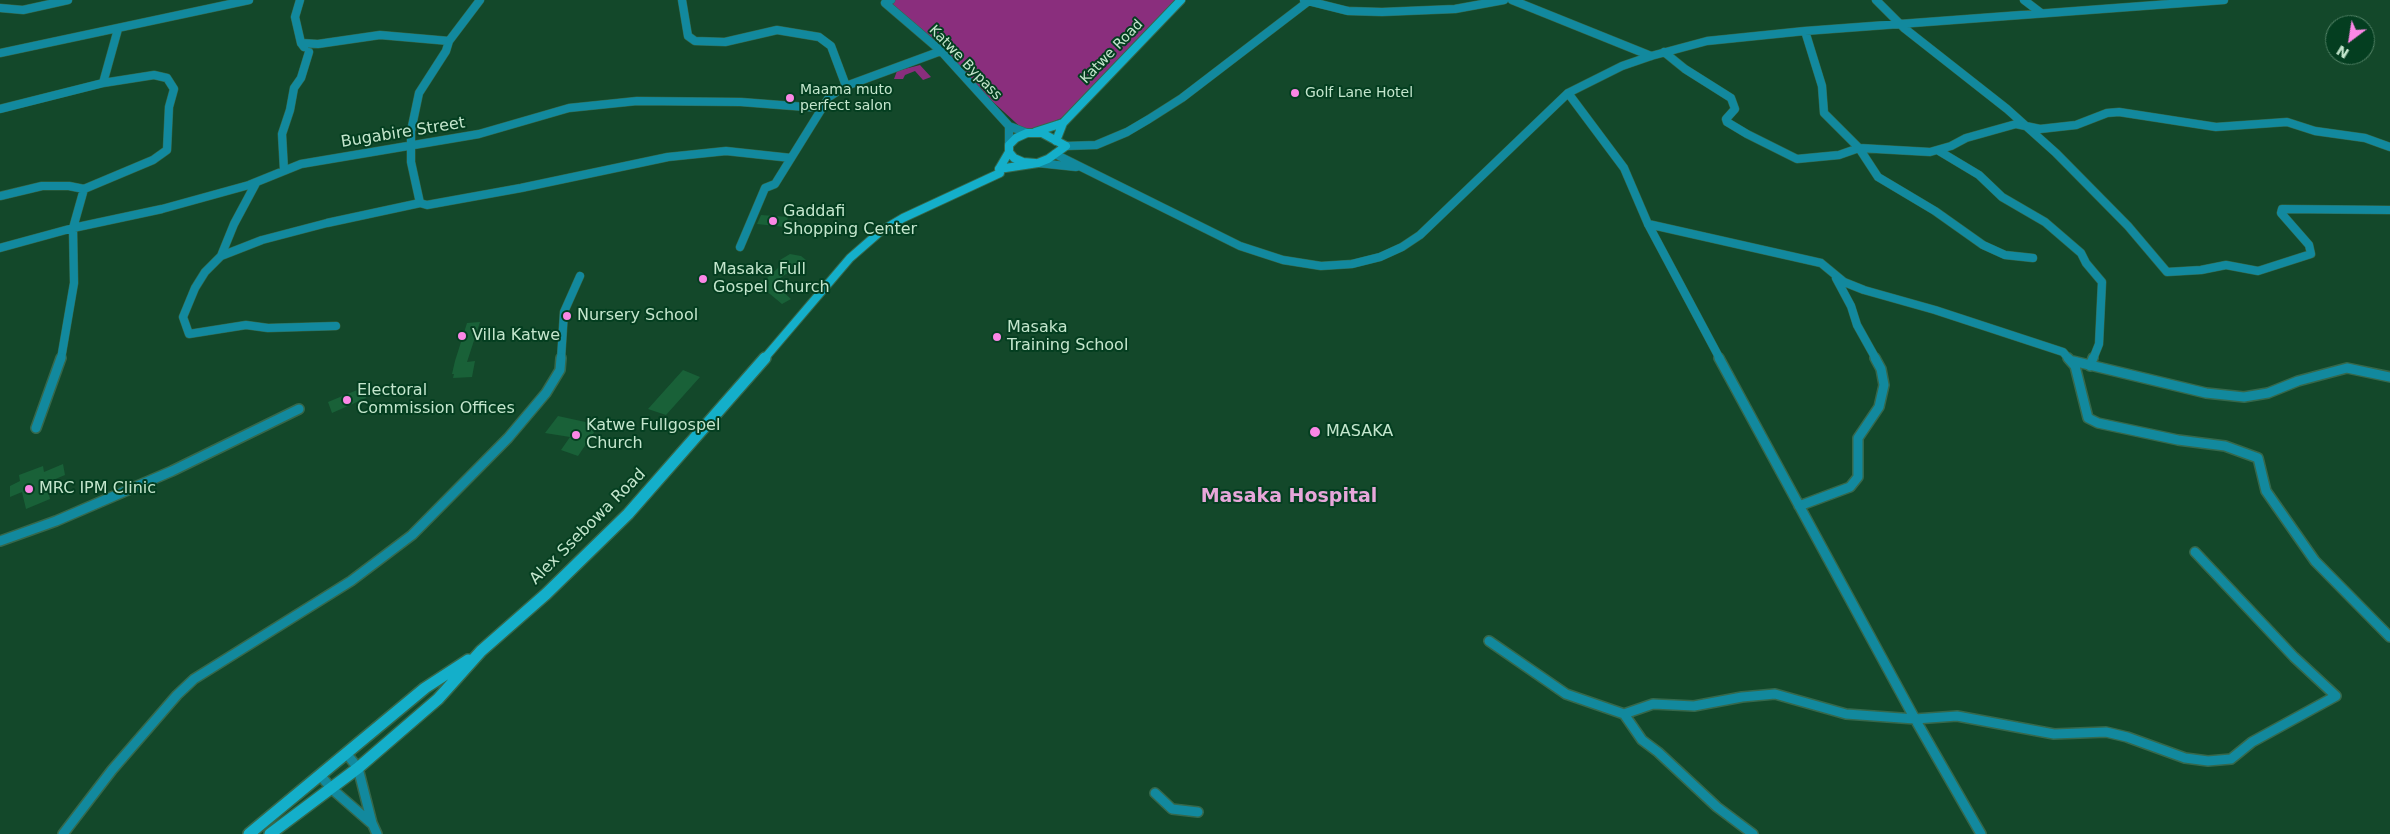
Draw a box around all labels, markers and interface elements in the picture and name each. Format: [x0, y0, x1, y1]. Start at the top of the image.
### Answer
north arrow [2325, 15, 2375, 65]
street label: Katwe Road [1077, 16, 1147, 88]
street label: Katwe Bypass [925, 22, 1005, 104]
text: N [2334, 42, 2352, 62]
place label: Maama muto perfect salon [800, 82, 892, 114]
place label: Golf Lane Hotel [1305, 85, 1413, 101]
marker: Golf Lane Hotel [1289, 87, 1301, 99]
marker: Maama muto perfect salon [784, 92, 796, 104]
street label: Bugabire Street [340, 114, 466, 152]
place label: Gaddafi Shopping Center [783, 202, 917, 240]
marker: Gaddafi Shopping Center [767, 215, 779, 227]
place label: Masaka Full Gospel Church [713, 260, 830, 298]
marker: Masaka Full Gospel Church [697, 273, 709, 285]
place label: Nursery School [577, 306, 698, 326]
marker: Nursery School [561, 310, 573, 322]
place label: Masaka Training School [1007, 318, 1128, 356]
place label: Villa Katwe [472, 326, 560, 346]
marker: Villa Katwe [456, 330, 468, 342]
marker: Masaka Training School [991, 331, 1003, 343]
place label: Electoral Commission Offices [357, 381, 515, 419]
marker: Electoral Commission Offices [341, 394, 353, 406]
place label: Katwe Fullgospel Church [586, 416, 720, 454]
place label: MASAKA [1326, 422, 1393, 442]
marker: MASAKA [1308, 425, 1322, 439]
marker: Katwe Fullgospel Church [570, 429, 582, 441]
street label: Alex Ssebowa Road [526, 465, 650, 589]
place label: MRC IPM Clinic [39, 479, 156, 499]
marker: MRC IPM Clinic [23, 483, 35, 495]
district label: Masaka Hospital [1201, 486, 1377, 508]

